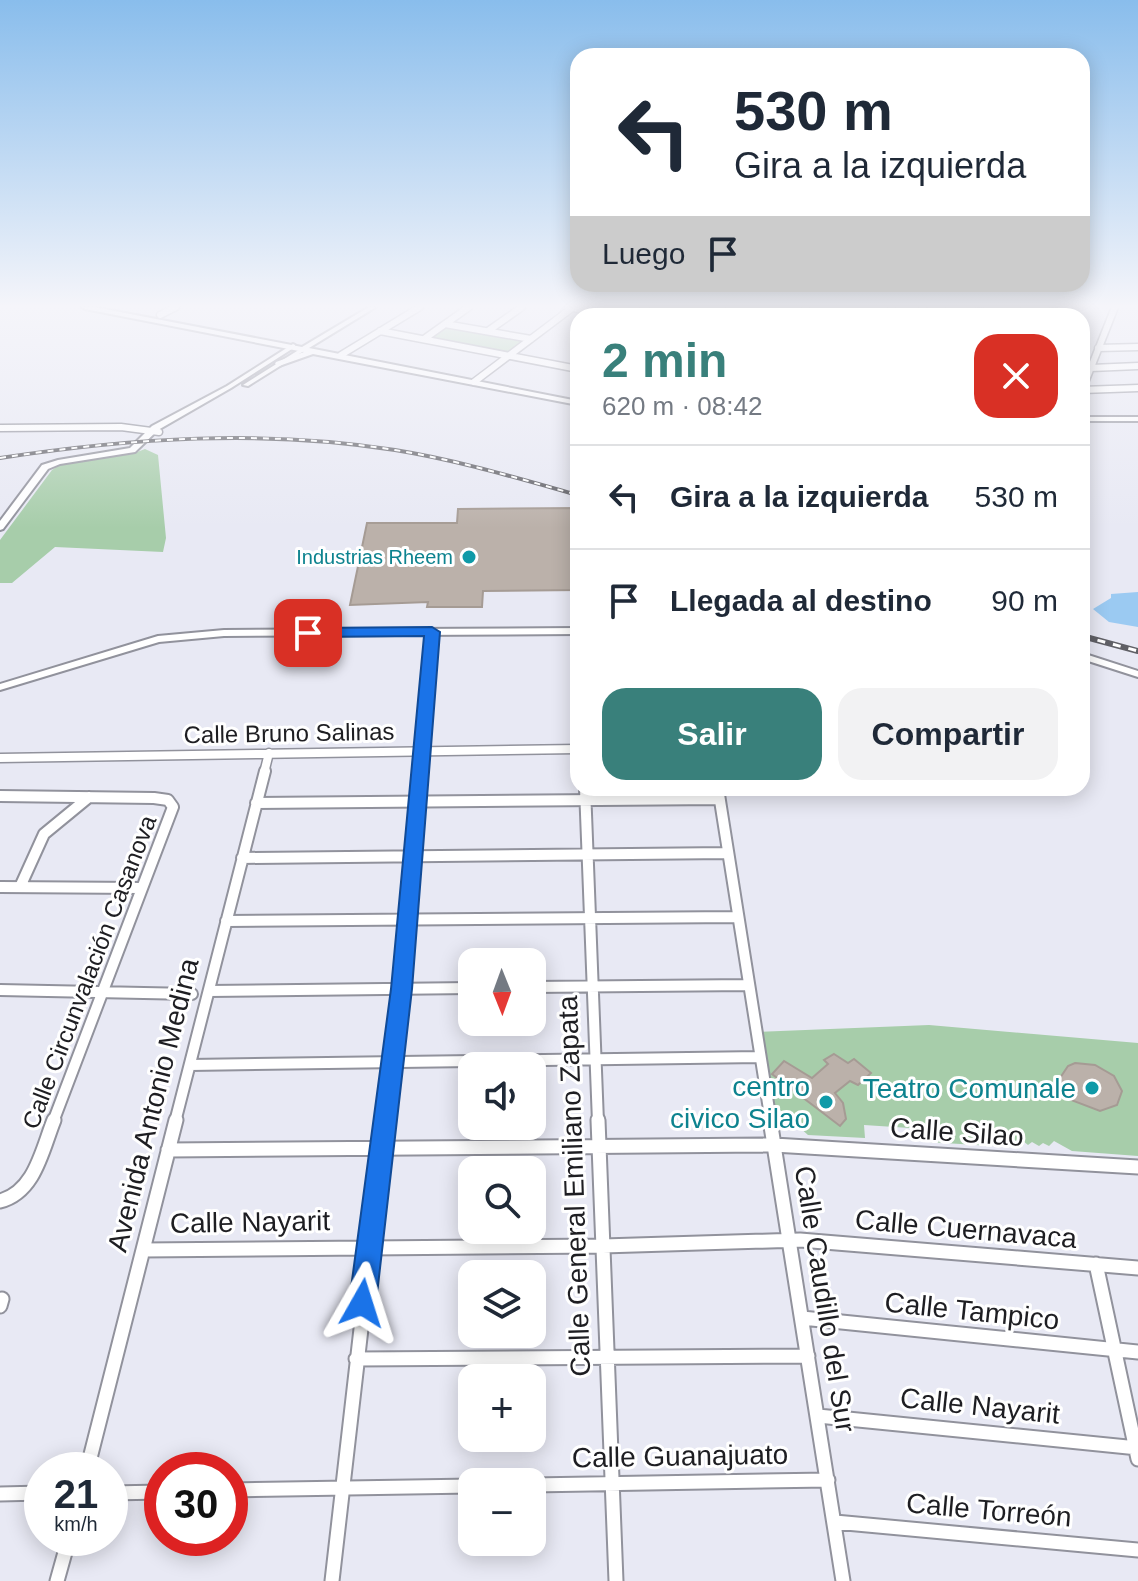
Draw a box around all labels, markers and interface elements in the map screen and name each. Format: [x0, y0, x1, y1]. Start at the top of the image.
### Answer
text: 530 m [734, 79, 893, 142]
icon: left [602, 80, 706, 184]
text: Gira a la izquierda [734, 145, 1026, 186]
icon: arrive [701, 232, 745, 276]
text: Luego [602, 237, 685, 270]
text: 2 min [602, 334, 727, 387]
button: close [974, 334, 1058, 418]
text: 620 m · 08:42 [602, 391, 762, 421]
icon: left [602, 475, 646, 519]
text: Gira a la izquierda [670, 480, 928, 513]
text: 530 m [975, 480, 1058, 513]
place label: Industrias Rheem [296, 546, 453, 568]
marker: Industrias Rheem [460, 548, 478, 566]
icon: arrive [602, 579, 646, 623]
text: Llegada al destino [670, 584, 932, 617]
text: 90 m [991, 584, 1058, 617]
pin [274, 599, 342, 667]
icon: arrive [286, 611, 330, 655]
button: Salir [602, 688, 822, 780]
button: Compartir [838, 688, 1058, 780]
street label: Calle Bruno Salinas [183, 718, 395, 748]
street label: Calle Circunvalación Casanova [17, 811, 162, 1133]
north arrow [458, 948, 546, 1036]
map controls [458, 948, 546, 1556]
street label: Avenida Antonio Medina [101, 955, 205, 1255]
street label: Calle General Emiliano Zapata [552, 994, 596, 1377]
button: sound [458, 1052, 546, 1140]
place label: centro civico Silao [670, 1071, 810, 1134]
place label: Teatro Comunale [863, 1073, 1076, 1104]
marker: Teatro Comunale [1083, 1079, 1101, 1097]
marker: centro civico Silao [817, 1093, 835, 1111]
street label: Calle Silao [889, 1112, 1025, 1152]
button: search [458, 1156, 546, 1244]
street label: Calle Caudillo del Sur [789, 1164, 861, 1434]
street label: Calle Cuernavaca [854, 1204, 1079, 1254]
street label: Calle Nayarit [170, 1205, 331, 1239]
button: layers [458, 1260, 546, 1348]
position arrow [320, 1261, 404, 1345]
street label: Calle Tampico [883, 1286, 1061, 1336]
button: + [458, 1364, 546, 1452]
street label: Calle Nayarit [899, 1382, 1062, 1430]
street label: Calle Guanajuato [572, 1439, 788, 1473]
speed limit sign: 30 [144, 1452, 248, 1556]
button: − [458, 1468, 546, 1556]
text: 21 [54, 1472, 98, 1516]
street label: Calle Torreón [905, 1487, 1073, 1533]
text: km/h [54, 1513, 98, 1535]

